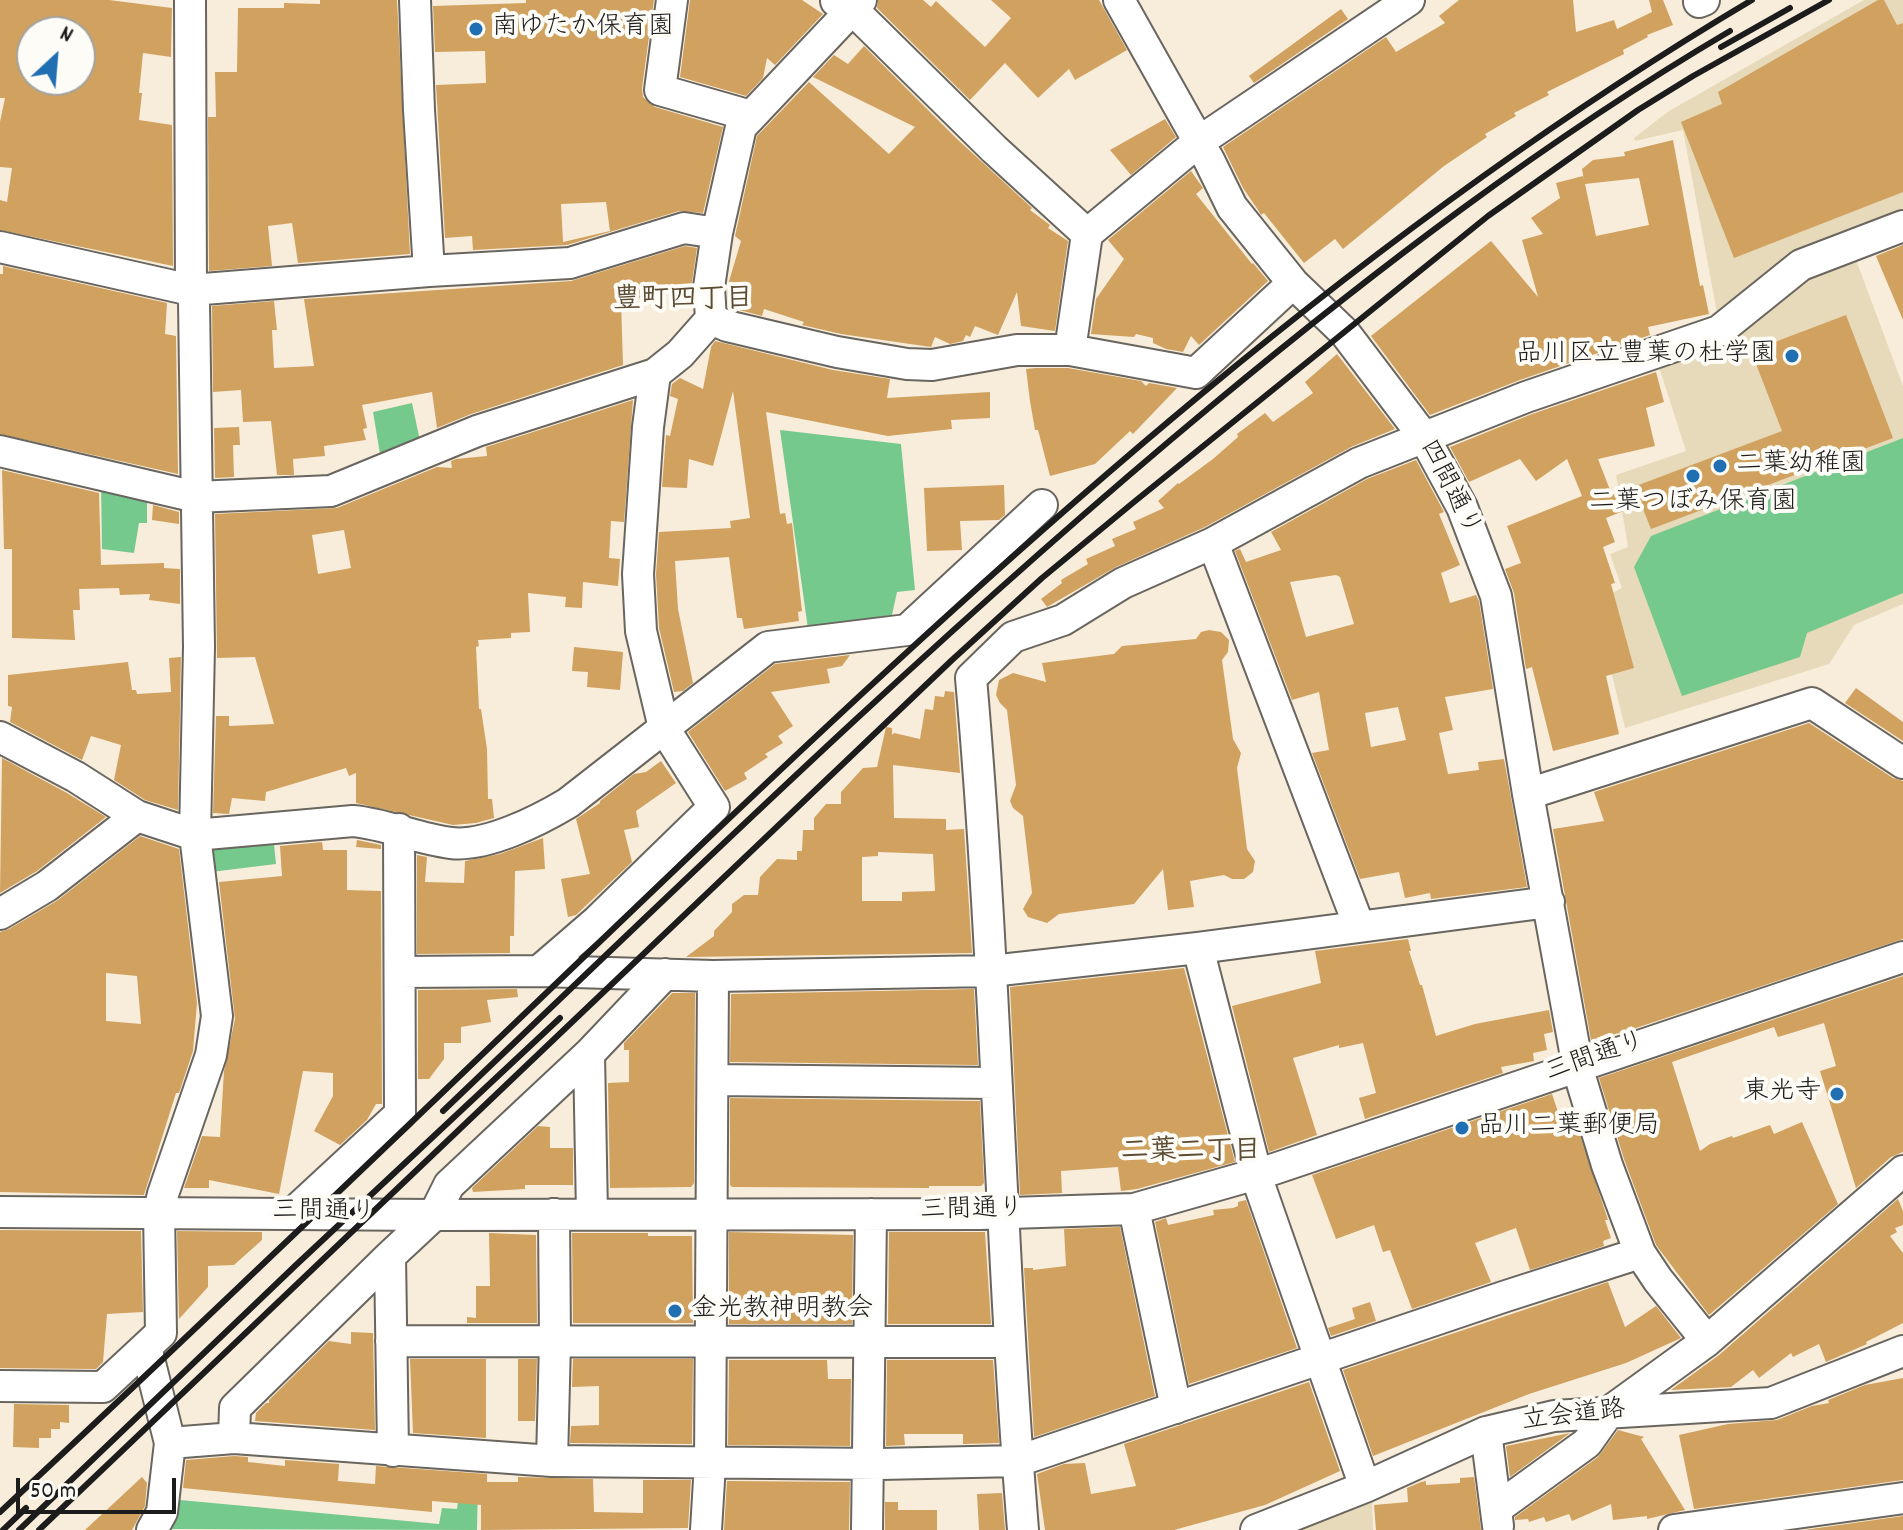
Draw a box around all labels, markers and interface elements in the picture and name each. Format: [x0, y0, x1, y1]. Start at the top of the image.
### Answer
place label: 南ゆたか保育園 [492, 13, 674, 45]
north arrow [16, 16, 96, 96]
text: N [54, 19, 78, 52]
marker: 南ゆたか保育園 [467, 20, 485, 38]
district label: 豊町四丁目 [613, 285, 753, 319]
place label: 品川区立豊葉の杜学園 [1516, 340, 1776, 372]
marker: 品川区立豊葉の杜学園 [1783, 347, 1801, 365]
street label: 四間通り [1410, 436, 1486, 542]
place label: 二葉幼稚園 [1736, 450, 1866, 482]
marker: 二葉幼稚園 [1711, 457, 1729, 475]
marker: 二葉つぼみ保育園 [1684, 467, 1702, 485]
place label: 二葉つぼみ保育園 [1589, 488, 1797, 520]
street label: 三間通り [1542, 1027, 1650, 1091]
place label: 東光寺 [1743, 1078, 1821, 1110]
marker: 東光寺 [1828, 1085, 1846, 1103]
place label: 品川二葉郵便局 [1478, 1112, 1660, 1144]
marker: 品川二葉郵便局 [1453, 1119, 1471, 1137]
district label: 二葉二丁目 [1121, 1137, 1261, 1171]
street label: 三間通り [920, 1195, 1024, 1229]
street label: 三間通り [272, 1197, 376, 1231]
place label: 金光教神明教会 [691, 1295, 873, 1327]
marker: 金光教神明教会 [666, 1302, 684, 1320]
street label: 立会道路 [1520, 1396, 1628, 1440]
scale bar [20, 1462, 180, 1512]
text: 50 m [30, 1475, 76, 1509]

